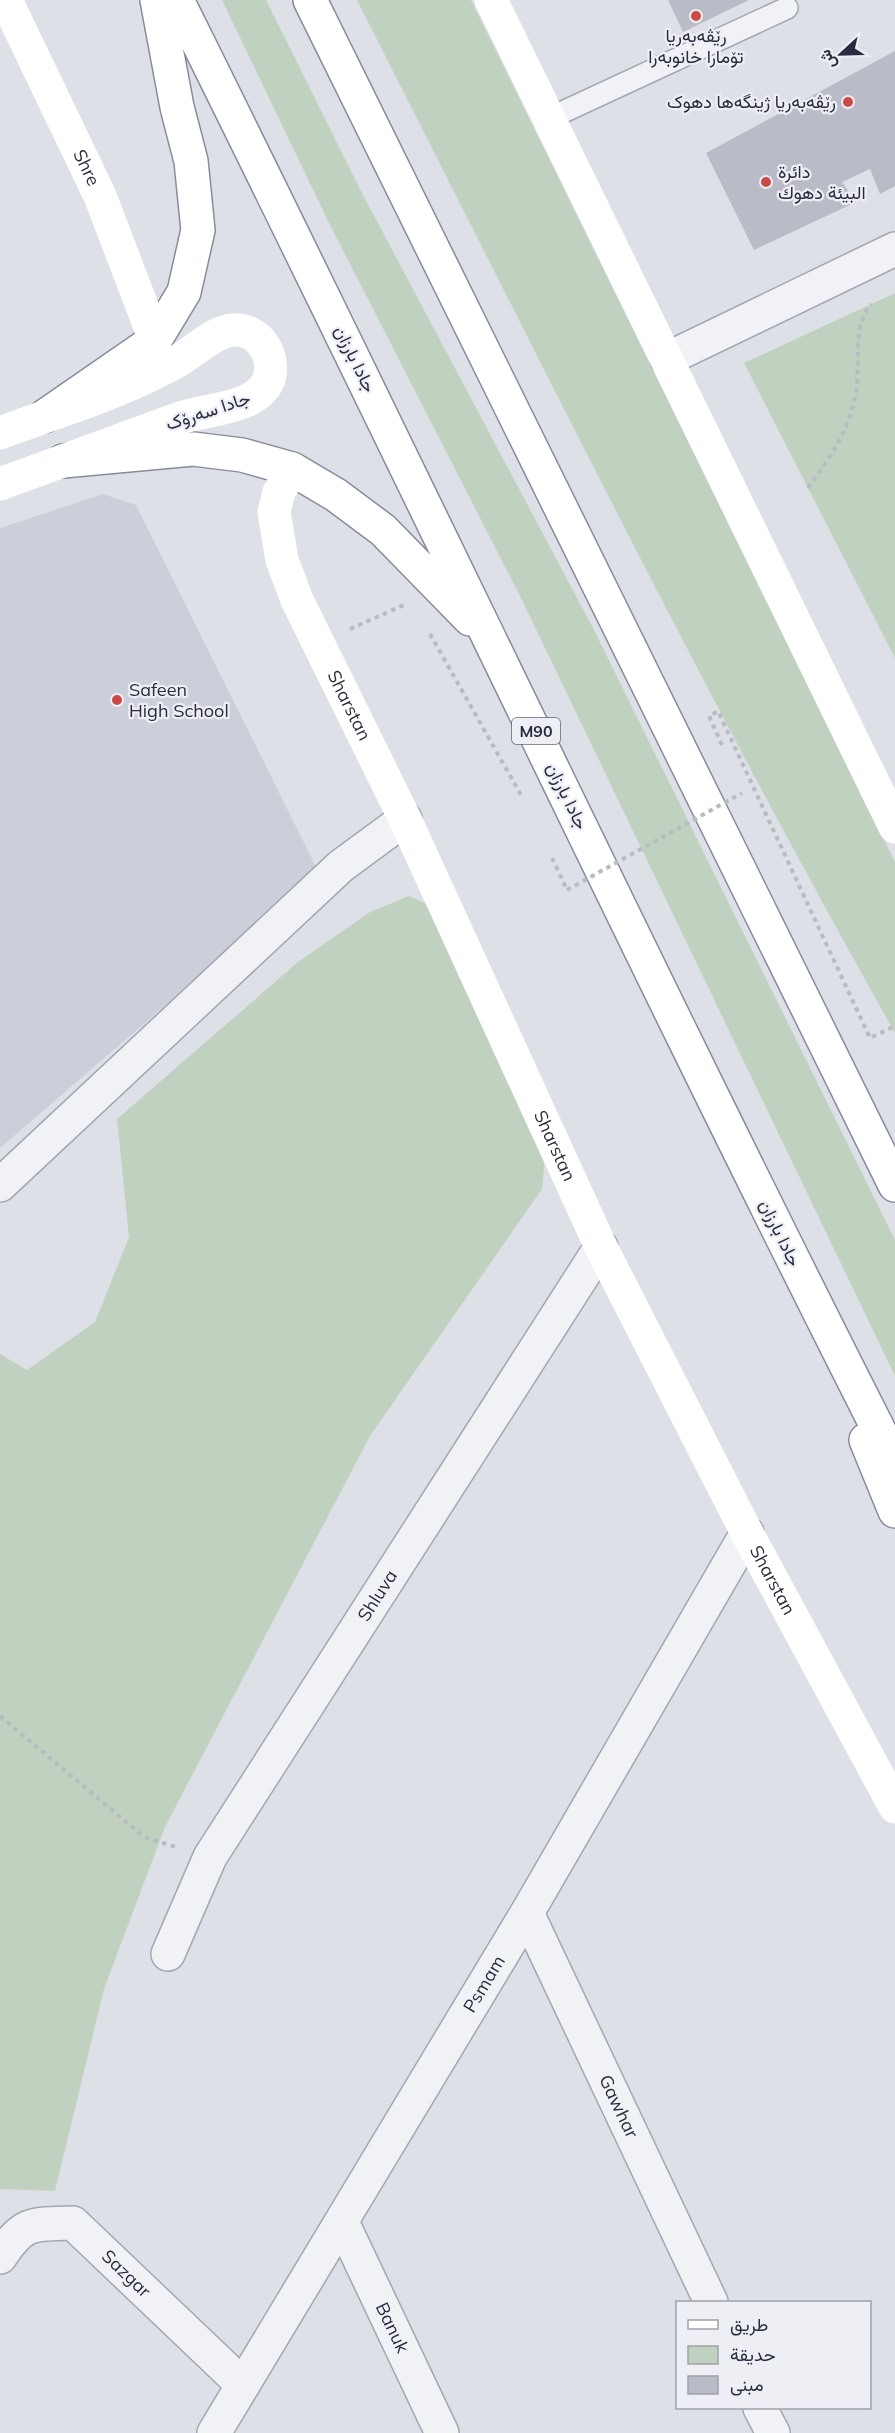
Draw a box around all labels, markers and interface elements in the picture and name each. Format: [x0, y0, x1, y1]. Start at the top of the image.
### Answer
marker: رێڤەبەریا تۆمارا خانوبەرا [689, 9, 703, 23]
place label: رێڤەبەریا تۆمارا خانوبەرا [648, 24, 744, 68]
north arrow [811, 24, 871, 84]
text: ش [814, 47, 840, 72]
place label: رێڤه‌به‌ریا ژینگەها دهوک [667, 90, 836, 113]
marker: رێڤه‌به‌ریا ژینگەها دهوک [841, 95, 855, 109]
street label: Shre [68, 145, 105, 190]
place label: دائرة البيئة دهوك [778, 160, 866, 204]
marker: دائرة البيئة دهوك [759, 175, 773, 189]
street label: جادا بارزان [329, 322, 381, 396]
street label: جادا سەرۆک [163, 386, 253, 435]
street label: Sharstan [322, 666, 376, 744]
place label: Safeen High School [129, 678, 229, 722]
marker: Safeen High School [110, 693, 124, 707]
road number: M90 [512, 718, 560, 744]
street label: جادا بارزان [541, 759, 593, 833]
street label: Sharstan [529, 1106, 581, 1185]
street label: جادا بارزان [754, 1196, 806, 1270]
street label: Sharstan [745, 1541, 801, 1619]
street label: Shluva [352, 1565, 402, 1626]
street label: Psmam [458, 1951, 510, 2017]
street label: Gawhar [594, 2071, 644, 2142]
street label: Sazgar [97, 2245, 156, 2302]
street label: Banuk [371, 2299, 415, 2357]
legend [676, 2301, 871, 2409]
text: طريق [730, 2313, 768, 2336]
text: حديقة [730, 2343, 776, 2366]
text: مبنى [730, 2373, 764, 2396]

